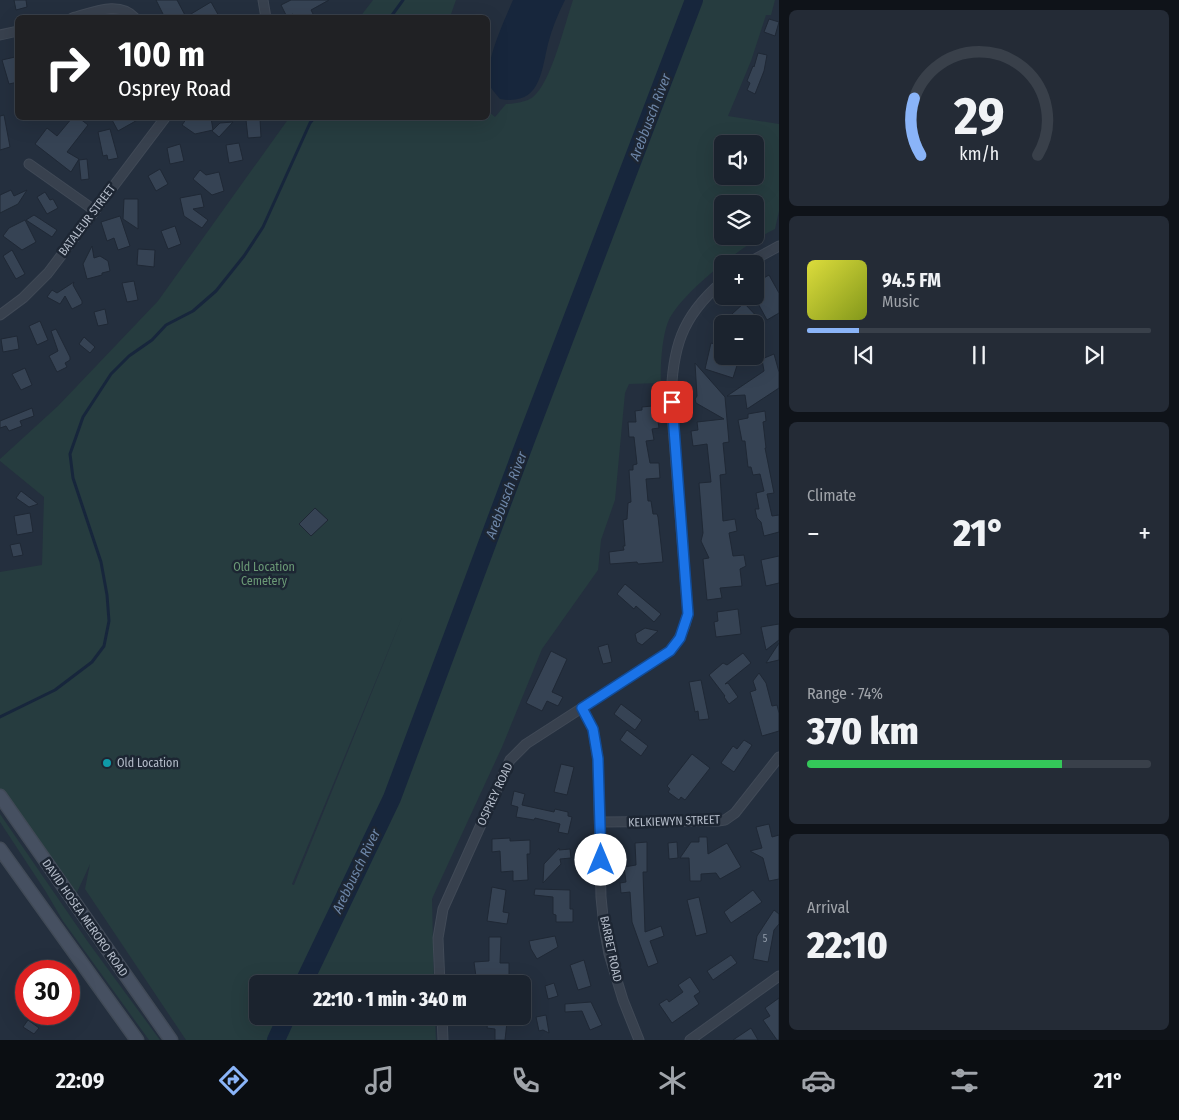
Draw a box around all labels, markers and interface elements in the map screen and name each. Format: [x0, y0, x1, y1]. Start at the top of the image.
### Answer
text: 100 m [118, 33, 205, 75]
icon: right [35, 35, 100, 100]
water label: Arebbusch River [626, 70, 675, 164]
text: Osprey Road [118, 75, 231, 102]
text: 29 [953, 85, 1004, 148]
map controls [714, 135, 764, 365]
button: sound [714, 135, 764, 185]
text: km/h [959, 143, 999, 165]
street label: BATALEUR STREET [56, 181, 119, 258]
button: layers [714, 195, 764, 245]
button: + [714, 255, 764, 305]
text: 94.5 FM [882, 269, 941, 292]
text: Music [882, 292, 919, 311]
button: − [714, 315, 764, 365]
icon: previous [850, 341, 878, 369]
icon: pause [965, 341, 993, 369]
icon: next [1080, 341, 1108, 369]
pin [651, 381, 693, 423]
icon: arrive [658, 388, 686, 416]
water label: Arebbusch River [482, 448, 531, 542]
text: Climate [807, 486, 856, 505]
text: 21° [953, 510, 1005, 556]
text: − [807, 517, 820, 550]
text: + [1138, 517, 1151, 550]
park label: Old Location Cemetery [233, 560, 295, 588]
text: Range · 74% [807, 684, 883, 703]
text: 370 km [807, 708, 919, 754]
place label: Old Location [117, 756, 179, 770]
marker: Old Location [101, 757, 113, 769]
street label: OSPREY ROAD [474, 760, 516, 828]
street label: KELKIEWYN STREET [628, 812, 721, 830]
water label: Arebbusch River [328, 825, 385, 917]
position arrow [574, 833, 626, 885]
street label: DAVID HOSEA MERORO ROAD [39, 857, 131, 979]
text: Arrival [807, 898, 849, 917]
street label: BARBET ROAD [597, 915, 625, 983]
text: 22:10 [807, 922, 888, 968]
house number: 5 [763, 933, 768, 945]
speed limit sign: 30 [15, 960, 80, 1025]
text: 22:10 · 1 min · 340 m [313, 988, 467, 1011]
icon: directions [216, 1063, 251, 1098]
icon: music [362, 1063, 397, 1098]
icon: phone [508, 1063, 543, 1098]
icon: climate [655, 1063, 690, 1098]
icon: car [801, 1063, 836, 1098]
icon: filters [947, 1063, 982, 1098]
text: 22:09 [56, 1067, 104, 1094]
text: 21° [1094, 1067, 1123, 1094]

